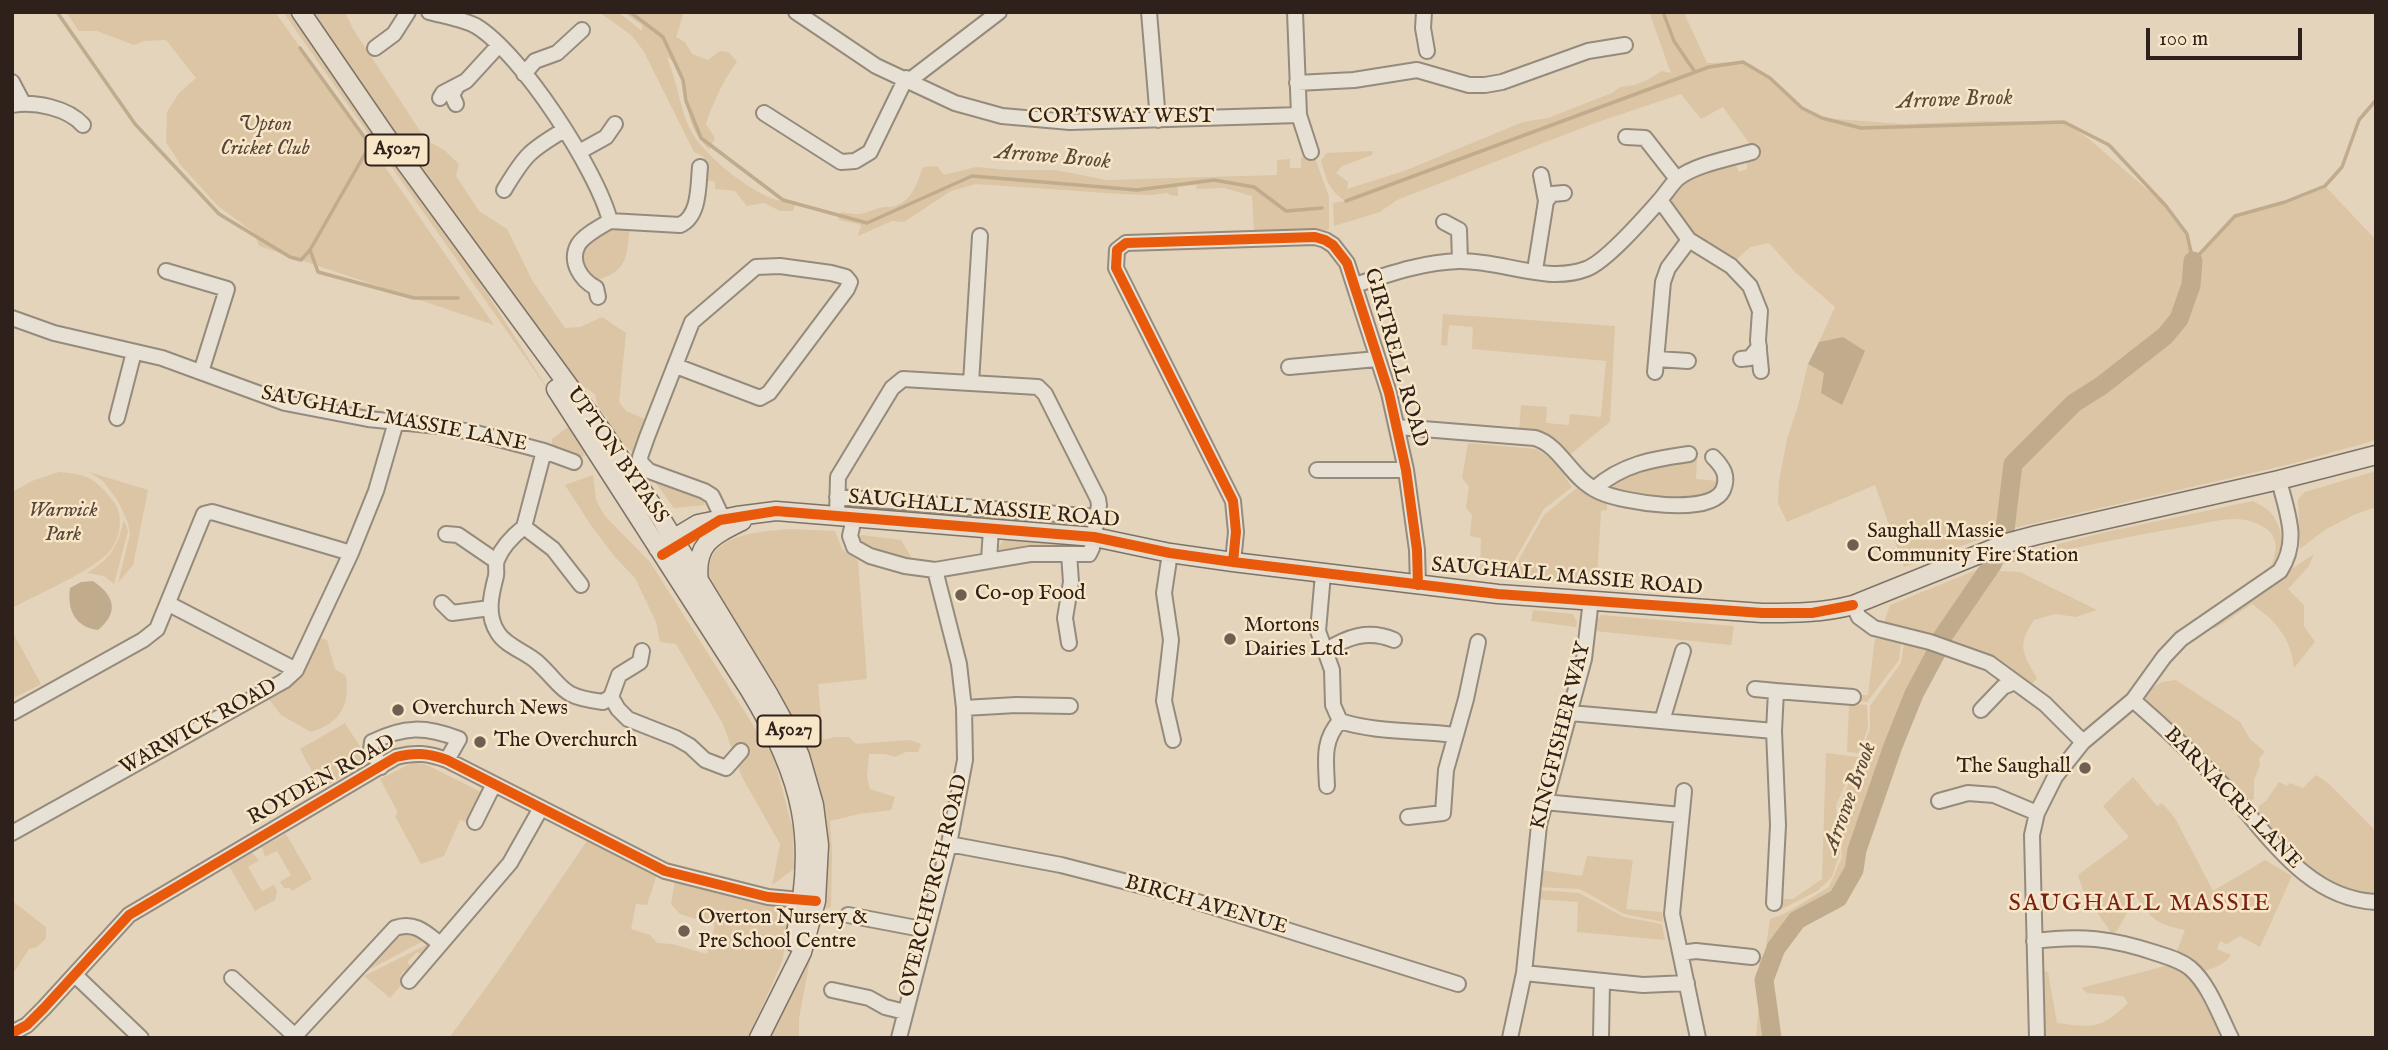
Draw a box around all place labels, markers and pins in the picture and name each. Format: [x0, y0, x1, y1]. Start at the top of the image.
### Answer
place label: Saughall Massie Community Fire Station [1867, 520, 2078, 570]
marker: Saughall Massie Community Fire Station [1845, 537, 1861, 553]
place label: Co-op Food [975, 582, 1085, 608]
marker: Co-op Food [953, 587, 969, 603]
place label: Mortons Dairies Ltd. [1244, 614, 1348, 664]
marker: Mortons Dairies Ltd. [1222, 631, 1238, 647]
place label: Overchurch News [412, 697, 568, 723]
marker: Overchurch News [390, 702, 406, 718]
place label: The Overchurch [494, 729, 638, 755]
marker: The Overchurch [472, 734, 488, 750]
place label: The Saughall [1956, 755, 2071, 781]
marker: The Saughall [2077, 760, 2093, 776]
place label: Overton Nursery & Pre School Centre [698, 906, 868, 956]
marker: Overton Nursery & Pre School Centre [676, 923, 692, 939]

